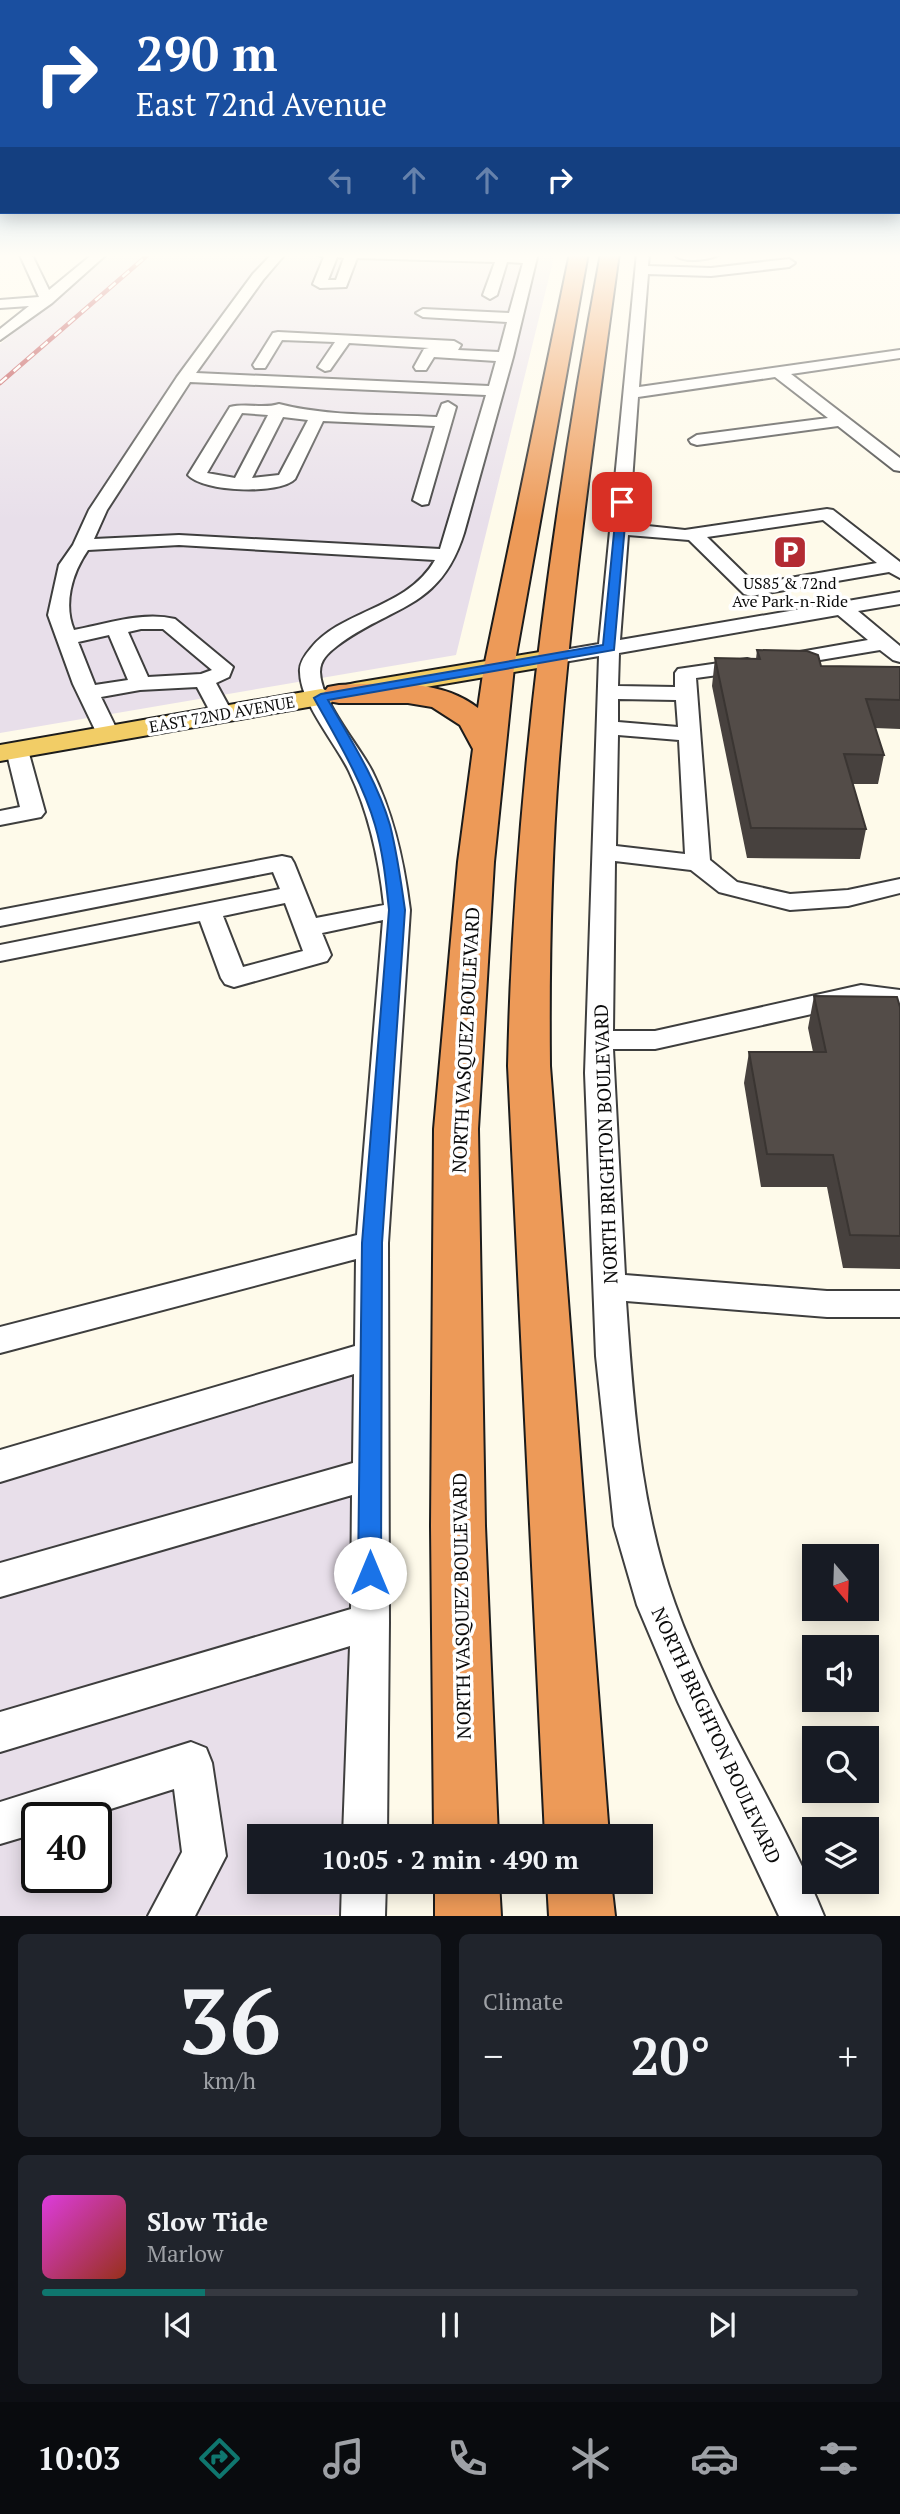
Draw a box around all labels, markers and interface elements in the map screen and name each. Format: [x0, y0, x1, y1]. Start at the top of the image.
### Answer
text: 290 m [136, 20, 278, 85]
icon: right [21, 28, 112, 119]
text: East 72nd Avenue [136, 83, 387, 125]
icon: left [322, 161, 360, 199]
icon: ahead [395, 161, 433, 199]
icon: ahead [468, 161, 506, 199]
icon: right [541, 161, 579, 199]
pin [592, 472, 652, 532]
icon: arrive [603, 483, 641, 521]
parking icon: US85 & 72nd Ave Park-n-Ride [771, 533, 809, 571]
place label: US85 & 72nd Ave Park-n-Ride [732, 572, 848, 612]
street label: EAST 72ND AVENUE [147, 690, 297, 738]
street label: NORTH VASQUEZ BOULEVARD [446, 906, 484, 1174]
street label: NORTH BRIGHTON BOULEVARD [588, 1004, 622, 1284]
street label: NORTH VASQUEZ BOULEVARD [446, 1472, 476, 1740]
position arrow [333, 1536, 407, 1610]
north arrow [802, 1544, 878, 1620]
map controls [802, 1544, 879, 1894]
street label: NORTH BRIGHTON BOULEVARD [646, 1603, 788, 1867]
button: sound [802, 1635, 879, 1712]
button: search [802, 1726, 879, 1803]
speed limit sign: 40 [21, 1802, 112, 1893]
button: layers [802, 1817, 879, 1894]
text: 10:05 · 2 min · 490 m [321, 1842, 579, 1876]
text: 36 [178, 1959, 281, 2080]
text: Climate [483, 1986, 563, 2017]
text: 20° [630, 2021, 711, 2090]
text: − [483, 2031, 503, 2081]
text: + [838, 2031, 858, 2081]
text: km/h [203, 2065, 256, 2096]
text: Slow Tide [147, 2204, 268, 2238]
text: Marlow [147, 2238, 224, 2269]
icon: previous [159, 2306, 197, 2344]
icon: pause [431, 2306, 469, 2344]
icon: next [703, 2306, 741, 2344]
icon: directions [195, 2434, 244, 2483]
icon: music [319, 2434, 368, 2483]
icon: phone [443, 2434, 492, 2483]
icon: climate [566, 2434, 615, 2483]
icon: car [690, 2434, 739, 2483]
icon: filters [814, 2434, 863, 2483]
text: 10:03 [37, 2437, 121, 2479]

